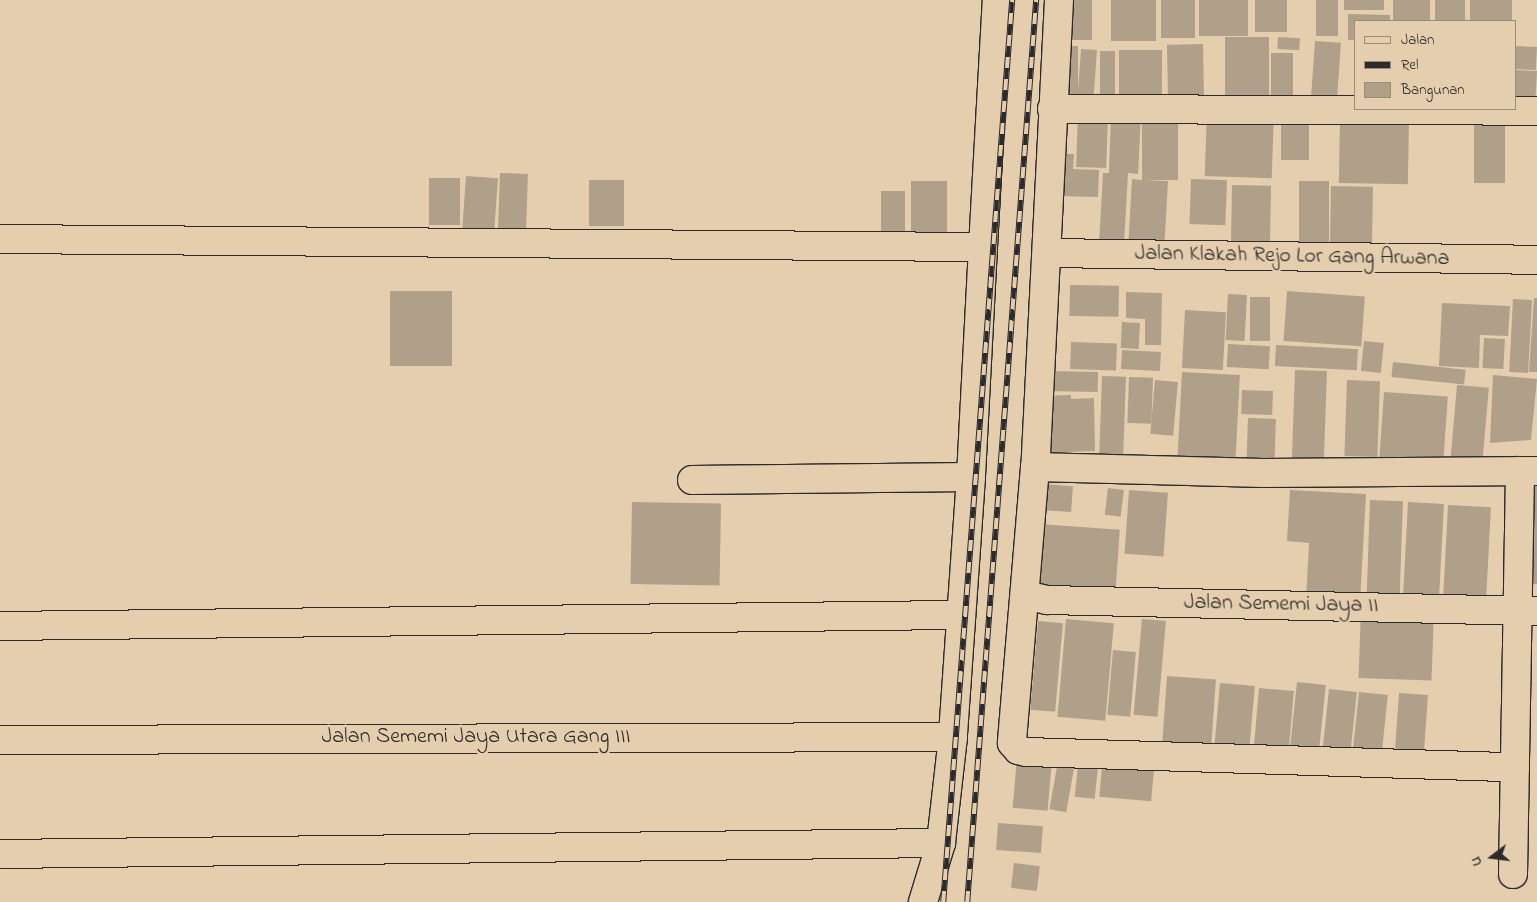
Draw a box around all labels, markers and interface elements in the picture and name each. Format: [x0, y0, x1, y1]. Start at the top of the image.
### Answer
legend [1354, 20, 1517, 110]
text: Jalan [1401, 29, 1434, 51]
text: Rel [1401, 54, 1419, 76]
text: Bangunan [1401, 79, 1465, 101]
street label: Jalan Klakah Rejo Lor Gang Arwana [1134, 241, 1450, 273]
street label: Jalan Sememi Jaya II [1184, 590, 1378, 620]
street label: Jalan Sememi Jaya Utara Gang III [321, 725, 631, 751]
north arrow [1467, 832, 1517, 882]
text: U [1466, 854, 1488, 868]

